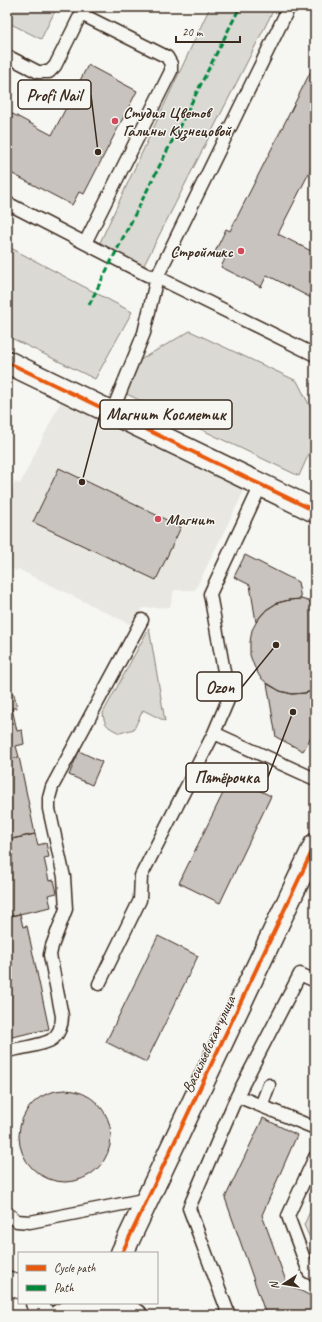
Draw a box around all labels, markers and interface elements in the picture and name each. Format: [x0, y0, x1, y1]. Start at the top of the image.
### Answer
scale bar [176, 18, 240, 44]
text: 20 m [182, 24, 204, 40]
callout: Profi Nail [18, 80, 91, 109]
text: Profi Nail [26, 85, 86, 106]
place label: Студия Цветов Галины Кузнецовой [123, 103, 232, 141]
marker: Студия Цветов Галины Кузнецовой [110, 116, 120, 126]
place label: Строймикс [170, 242, 234, 262]
marker: Строймикс [236, 246, 246, 256]
callout: Магнит Косметик [100, 400, 232, 429]
text: Магнит Косметик [107, 404, 228, 425]
place label: Магнит [166, 510, 215, 530]
marker: Магнит [153, 514, 163, 524]
callout: Ozon [197, 672, 242, 701]
text: Ozon [206, 677, 235, 698]
callout: Пятёрочка [186, 763, 268, 792]
text: Пятёрочка [194, 767, 261, 788]
street label: Васильевская улица [178, 991, 241, 1096]
legend [18, 1252, 158, 1304]
text: Cycle path [54, 1260, 96, 1276]
north arrow [264, 1264, 304, 1304]
text: N [266, 1279, 282, 1291]
text: Path [54, 1280, 74, 1296]

